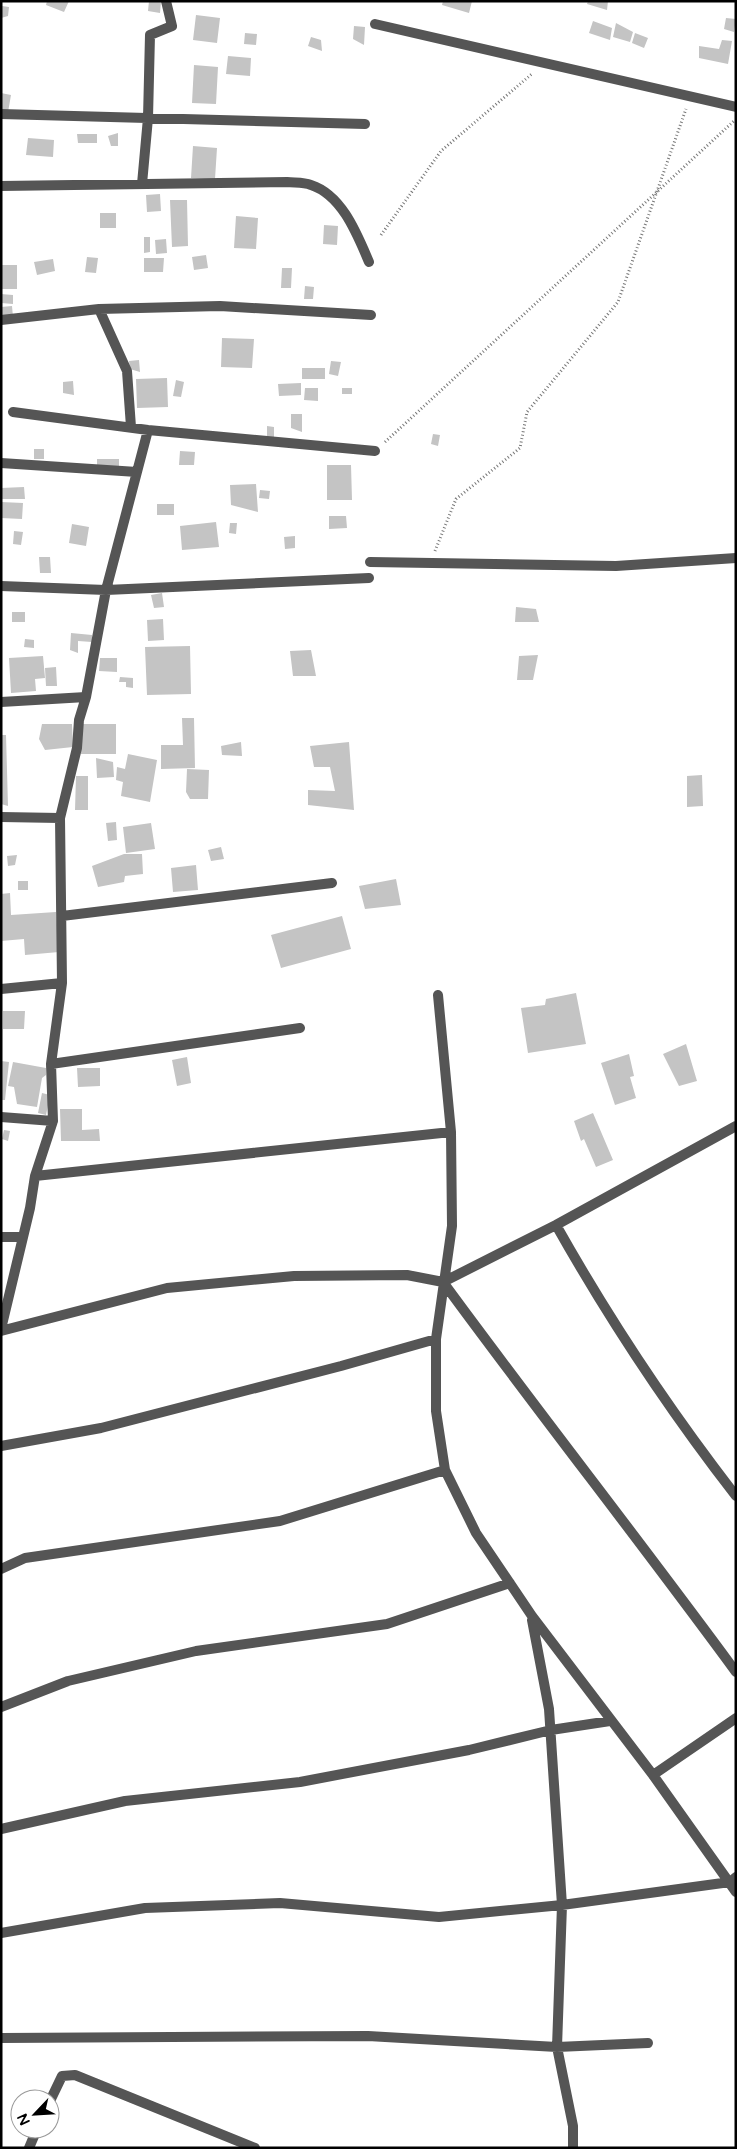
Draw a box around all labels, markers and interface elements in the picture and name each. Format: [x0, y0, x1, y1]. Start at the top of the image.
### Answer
north arrow [10, 2089, 60, 2139]
text: N [14, 2111, 34, 2128]

